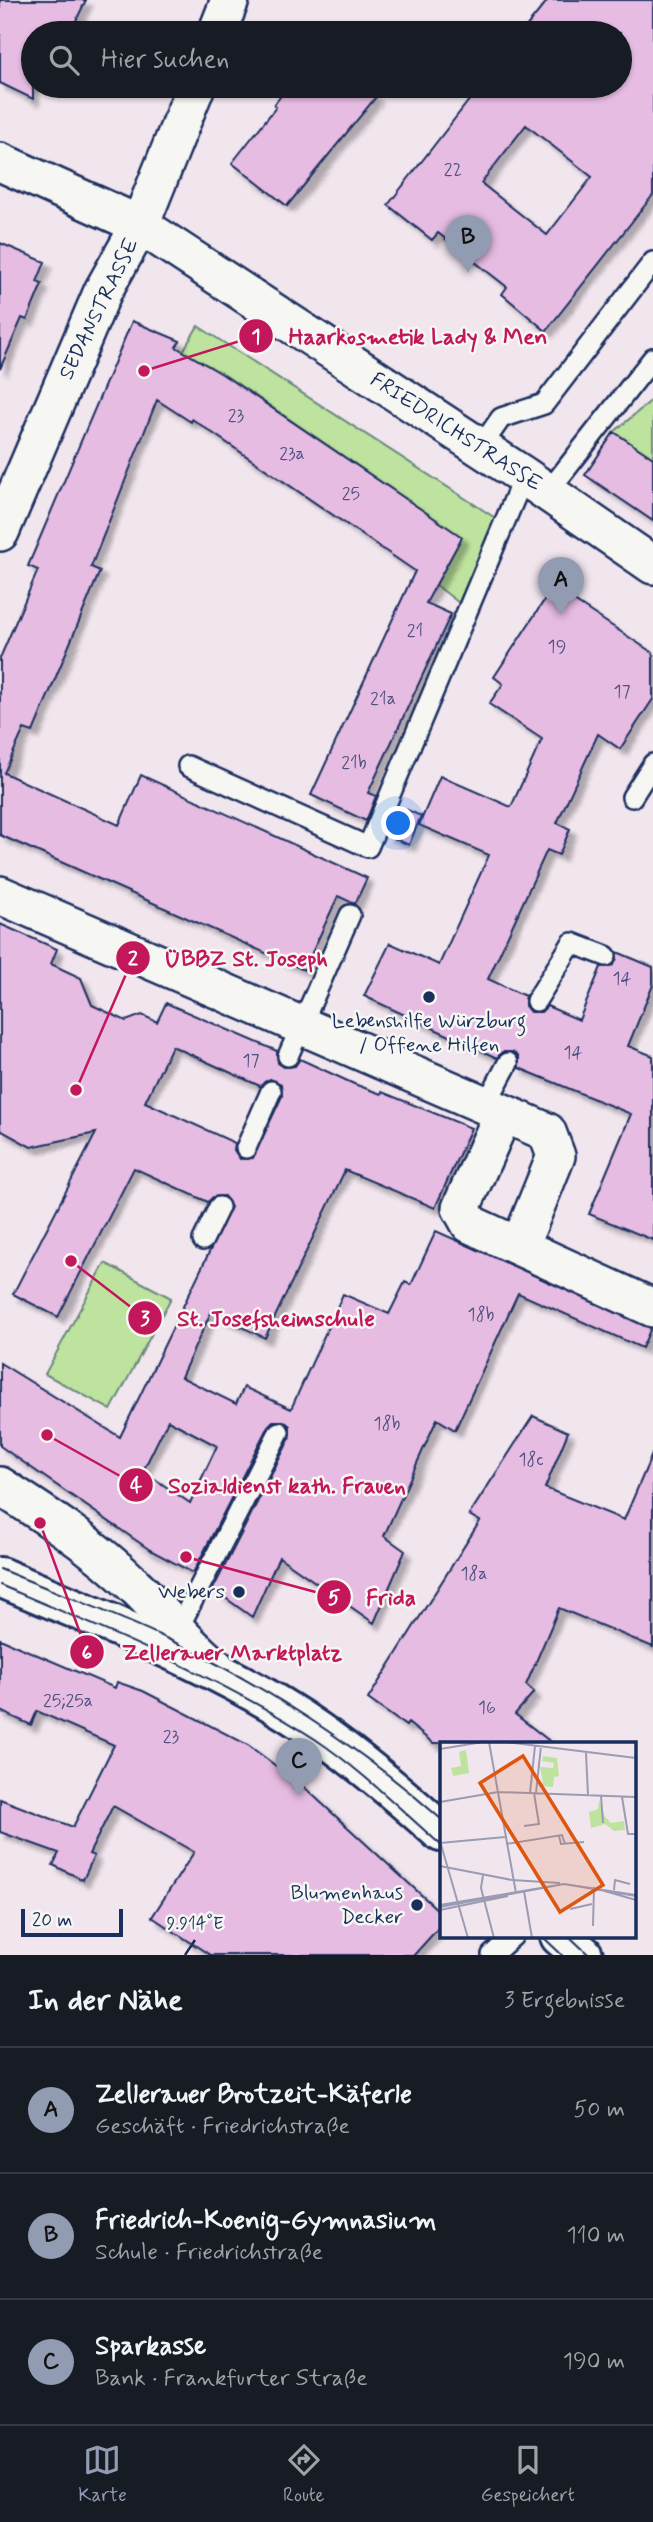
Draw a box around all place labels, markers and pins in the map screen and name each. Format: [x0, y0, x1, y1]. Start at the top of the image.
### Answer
pin: B [445, 215, 491, 273]
callout: Haarkosmetik Lady & Men [239, 314, 562, 358]
pin: A [538, 557, 584, 615]
callout: ÜBBZ St. Joseph [115, 936, 342, 980]
marker: Lebenshilfe Würzburg / Offene Hilfen [421, 989, 437, 1005]
place label: Lebenshilfe Würzburg / Offene Hilfen [332, 1007, 526, 1059]
callout: St. Josefsheimschule [128, 1296, 389, 1340]
callout: Sozialdienst kath. Frauen [119, 1463, 420, 1507]
callout: Frida [317, 1575, 430, 1619]
place label: Webers [158, 1578, 225, 1606]
marker: Webers [231, 1584, 247, 1600]
callout: Zellerauer Marktplatz [70, 1630, 359, 1674]
pin: C [276, 1738, 322, 1796]
place label: Blumenhaus Decker [290, 1879, 403, 1931]
marker: Blumenhaus Decker [409, 1897, 425, 1913]

